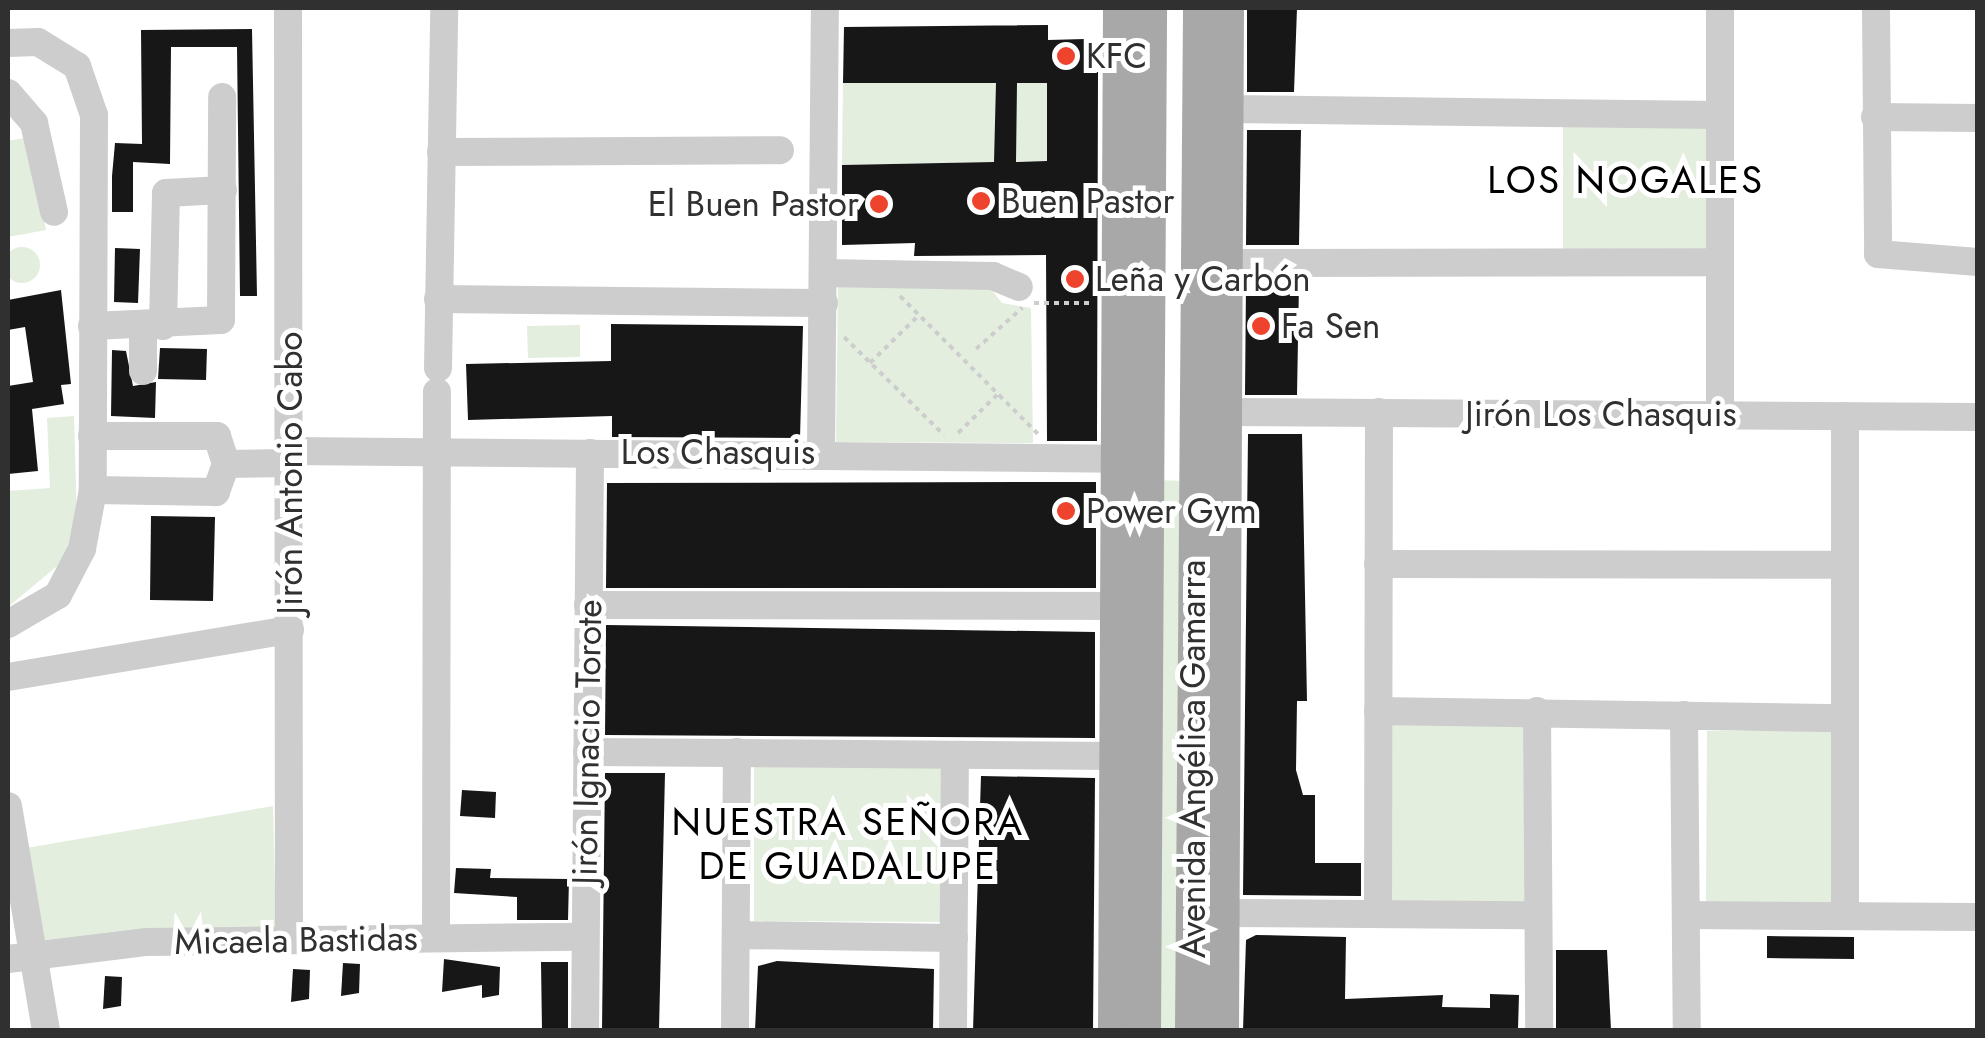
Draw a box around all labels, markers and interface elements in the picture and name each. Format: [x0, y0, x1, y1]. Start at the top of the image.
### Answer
place label: KFC [1086, 35, 1147, 77]
marker: KFC [1055, 45, 1077, 67]
district label: LOS NOGALES [1487, 157, 1765, 203]
place label: Buen Pastor [1001, 180, 1174, 222]
place label: El Buen Pastor [648, 183, 859, 225]
marker: Buen Pastor [970, 190, 992, 212]
marker: El Buen Pastor [868, 193, 890, 215]
place label: Leña y Carbón [1095, 258, 1311, 300]
marker: Leña y Carbón [1064, 268, 1086, 290]
place label: Fa Sen [1281, 305, 1380, 347]
marker: Fa Sen [1250, 315, 1272, 337]
street label: Jirón Antonio Cabo [269, 332, 311, 614]
street label: Jirón Los Chasquis [1465, 393, 1737, 435]
street label: Los Chasquis [621, 431, 815, 473]
place label: Power Gym [1086, 490, 1257, 532]
marker: Power Gym [1055, 500, 1077, 522]
street label: Avenida Angélica Gamarra [1172, 560, 1214, 958]
street label: Jirón Ignacio Torote [564, 599, 610, 885]
district label: NUESTRA SEÑORA DE GUADALUPE [672, 799, 1024, 888]
street label: Micaela Bastidas [174, 917, 418, 963]

